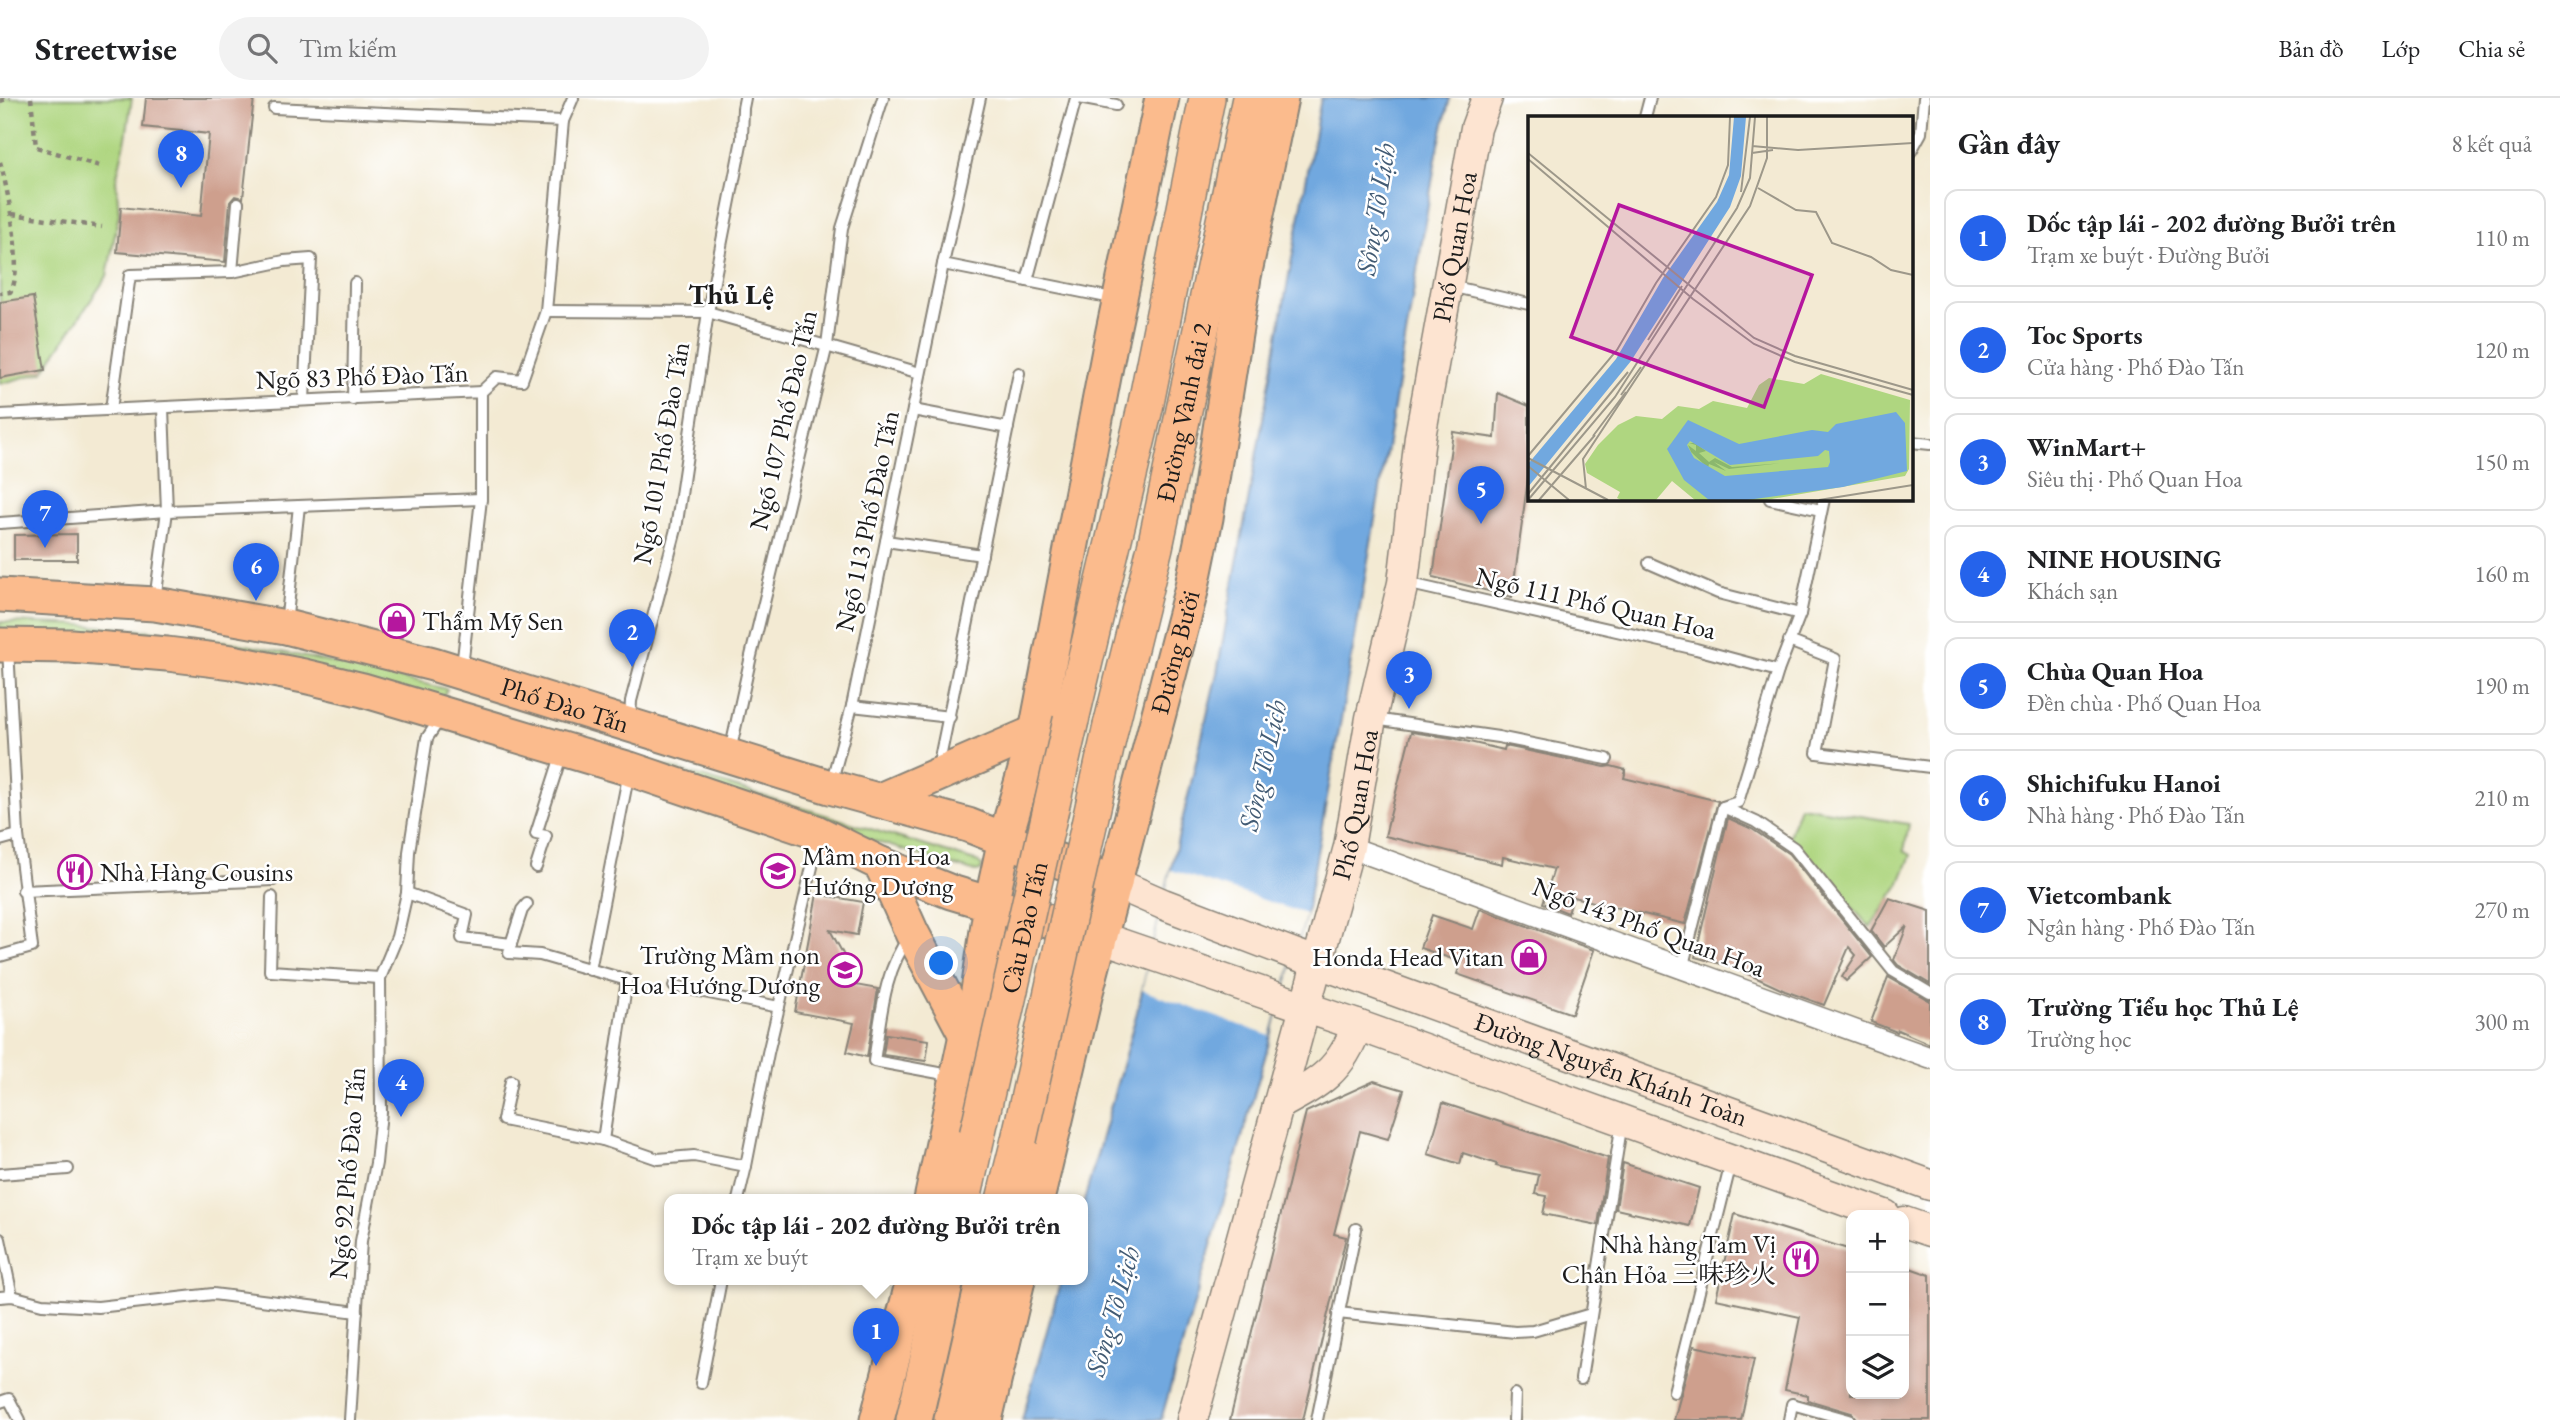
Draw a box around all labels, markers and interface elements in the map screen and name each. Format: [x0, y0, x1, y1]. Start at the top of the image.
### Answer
search box [219, 17, 709, 80]
text: Streetwise [35, 27, 177, 70]
icon: search [243, 29, 281, 67]
text: Tìm kiếm [299, 31, 397, 65]
text: Bản đồ [2278, 33, 2344, 64]
text: Lớp [2382, 33, 2420, 64]
text: Chia sẻ [2458, 33, 2525, 64]
inset map [1528, 116, 1912, 500]
text: Gần đây [1958, 124, 2060, 163]
text: 8 kết quả [2451, 129, 2532, 159]
pin: 8 [158, 130, 204, 188]
water label: Sông Tô Lịch [1347, 140, 1403, 279]
street label: Phố Quan Hoa [1424, 168, 1485, 325]
text: Dốc tập lái - 202 đường Bưởi trên [2027, 206, 2396, 240]
text: 1 [1977, 223, 1989, 253]
text: 110 m [2474, 223, 2530, 253]
text: Trạm xe buýt · Đường Bưởi [2027, 240, 2270, 270]
district label: Thủ Lệ [688, 276, 774, 312]
street label: Ngõ 107 Phố Đào Tấn [741, 306, 825, 534]
text: Toc Sports [2027, 318, 2143, 352]
street label: Đường Vành đai 2 [1148, 319, 1219, 505]
text: 2 [1977, 335, 1989, 365]
text: 120 m [2474, 335, 2530, 365]
street label: Ngõ 101 Phố Đào Tấn [625, 339, 697, 567]
text: Cửa hàng · Phố Đào Tấn [2027, 352, 2244, 382]
street label: Ngõ 83 Phố Đào Tấn [255, 355, 469, 397]
street label: Ngõ 113 Phố Đào Tấn [827, 407, 907, 635]
text: WinMart+ [2027, 430, 2146, 464]
text: 3 [1977, 447, 1989, 477]
text: 150 m [2474, 447, 2530, 477]
text: Siêu thị · Phố Quan Hoa [2027, 464, 2242, 494]
pin: 5 [1458, 466, 1504, 524]
pin: 7 [22, 490, 68, 548]
text: NINE HOUSING [2027, 542, 2222, 576]
pin: 6 [233, 543, 279, 601]
street label: Ngõ 111 Phố Quan Hoa [1473, 559, 1720, 647]
text: 4 [1977, 559, 1989, 589]
text: 160 m [2474, 559, 2530, 589]
text: Khách sạn [2027, 576, 2118, 606]
street label: Đường Bưởi [1142, 586, 1208, 718]
shop icon: Thẩm Mỹ Sen [378, 602, 416, 640]
place label: Thẩm Mỹ Sen [422, 604, 564, 638]
pin: 2 [609, 609, 655, 667]
pin: 3 [1386, 651, 1432, 709]
text: Chùa Quan Hoa [2027, 654, 2203, 688]
street label: Phố Đào Tấn [497, 669, 634, 741]
text: 5 [1977, 671, 1989, 701]
text: 190 m [2474, 671, 2530, 701]
text: Đền chùa · Phố Quan Hoa [2027, 688, 2261, 718]
water label: Sông Tô Lịch [1229, 696, 1295, 835]
street label: Phố Quan Hoa [1324, 726, 1386, 884]
text: Shichifuku Hanoi [2027, 766, 2221, 800]
text: 6 [1977, 783, 1989, 813]
text: 210 m [2474, 783, 2530, 813]
text: Nhà hàng · Phố Đào Tấn [2027, 800, 2245, 830]
place label: Mầm non Hoa Hướng Dương [802, 839, 954, 903]
school or university icon: Mầm non Hoa Hướng Dương [759, 852, 797, 890]
restaurant icon: Nhà Hàng Cousins [56, 853, 94, 891]
place label: Nhà Hàng Cousins [100, 855, 293, 889]
street label: Cầu Đào Tấn [993, 858, 1056, 997]
street label: Ngõ 143 Phố Quan Hoa [1528, 869, 1771, 985]
text: Vietcombank [2027, 878, 2172, 912]
text: 7 [1977, 895, 1989, 925]
text: 270 m [2474, 895, 2530, 925]
text: Ngân hàng · Phố Đào Tấn [2027, 912, 2255, 942]
place label: Trường Mầm non Hoa Hướng Dương [620, 938, 821, 1002]
shop icon: Honda Head Vitan [1510, 938, 1548, 976]
place label: Honda Head Vitan [1312, 940, 1504, 974]
your location [924, 946, 958, 980]
school or university icon: Trường Mầm non Hoa Hướng Dương [826, 951, 864, 989]
text: Trường Tiểu học Thủ Lệ [2027, 990, 2299, 1024]
street label: Đường Nguyễn Khánh Toàn [1470, 1004, 1753, 1134]
text: 8 [1977, 1007, 1989, 1037]
text: 300 m [2474, 1007, 2530, 1037]
text: Trường học [2027, 1024, 2132, 1054]
pin: 4 [378, 1059, 424, 1117]
street label: Ngõ 92 Phố Đào Tấn [321, 1065, 373, 1280]
popup [664, 1194, 1088, 1285]
text: Dốc tập lái - 202 đường Bưởi trên [691, 1208, 1061, 1242]
map controls [1846, 1210, 1909, 1399]
button: + [1846, 1210, 1909, 1273]
place label: Nhà hàng Tam Vị Chân Hỏa 三味珍火 [1562, 1227, 1776, 1291]
restaurant icon: Nhà hàng Tam Vị Chân Hỏa 三味珍火 [1782, 1240, 1820, 1278]
text: Trạm xe buýt [691, 1242, 808, 1272]
water label: Sông Tô Lịch [1076, 1242, 1148, 1381]
button: − [1846, 1273, 1909, 1336]
pin: 1 [853, 1308, 899, 1366]
button: layers [1846, 1336, 1909, 1399]

